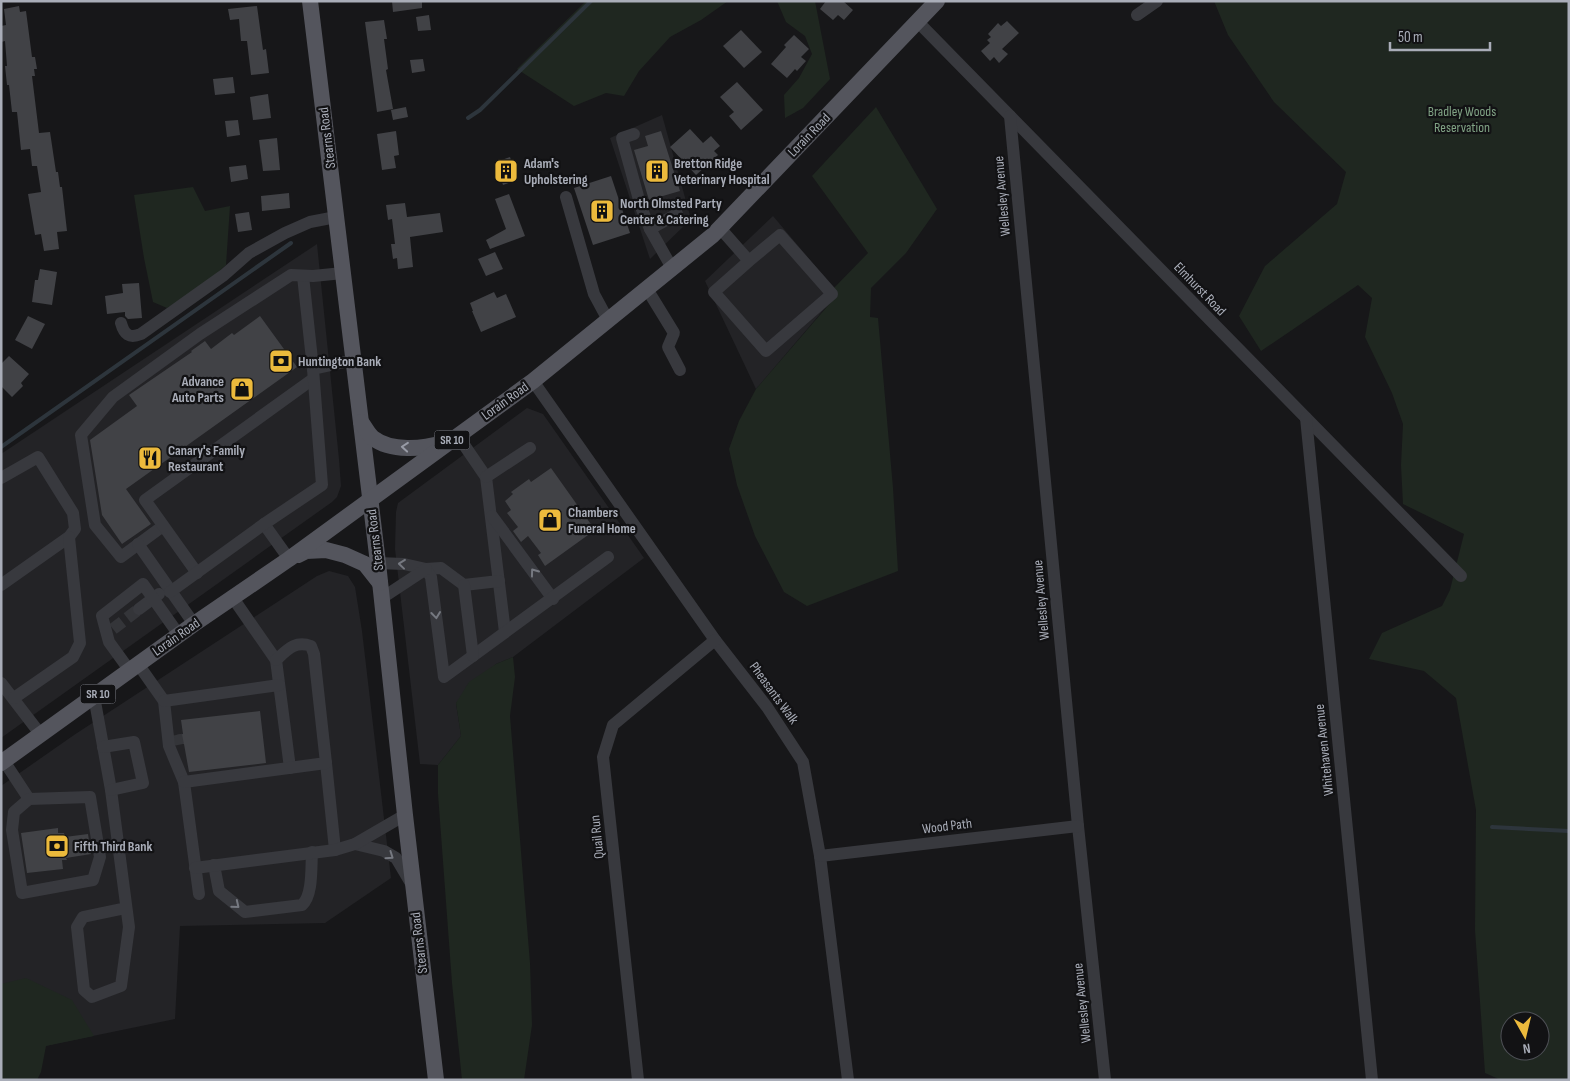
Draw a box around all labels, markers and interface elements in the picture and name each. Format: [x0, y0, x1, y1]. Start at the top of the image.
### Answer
scale bar [1390, 20, 1490, 52]
text: 50 m [1398, 28, 1423, 47]
park label: Bradley Woods Reservation [1428, 103, 1496, 136]
street label: Stearns Road [315, 106, 339, 170]
street label: Lorain Road [784, 109, 834, 160]
place label: Adam's Upholstering [523, 155, 588, 188]
place label: Bretton Ridge Veterinary Hospital [674, 155, 770, 188]
street label: Wellesley Avenue [990, 155, 1014, 237]
building icon: Adam's Upholstering [493, 158, 519, 184]
building icon: Bretton Ridge Veterinary Hospital [644, 158, 670, 184]
place label: North Olmsted Party Center & Catering [620, 195, 722, 228]
building icon: North Olmsted Party Center & Catering [589, 198, 615, 224]
street label: Elmhurst Road [1170, 259, 1230, 319]
bank icon: Huntington Bank [268, 348, 294, 374]
place label: Huntington Bank [298, 353, 381, 370]
place label: Advance Auto Parts [171, 373, 224, 406]
shop icon: Advance Auto Parts [229, 376, 255, 402]
street label: Lorain Road [478, 378, 532, 424]
road number: SR 10 [434, 430, 470, 450]
place label: Canary's Family Restaurant [168, 442, 245, 475]
one-way arrow [400, 442, 408, 453]
restaurant icon: Canary's Family Restaurant [137, 445, 163, 471]
place label: Chambers Funeral Home [568, 504, 636, 537]
shop icon: Chambers Funeral Home [537, 507, 563, 533]
street label: Stearns Road [363, 508, 387, 572]
one-way arrow [398, 559, 406, 570]
street label: Wellesley Avenue [1029, 559, 1053, 641]
one-way arrow [530, 569, 540, 578]
one-way arrow [430, 612, 441, 620]
street label: Lorain Road [149, 614, 203, 659]
street label: Pheasants Walk [746, 659, 803, 728]
road number: SR 10 [80, 684, 116, 704]
street label: Whitehaven Avenue [1311, 703, 1337, 797]
street label: Quail Run [586, 814, 608, 860]
street label: Wood Path [921, 815, 973, 837]
bank icon: Fifth Third Bank [44, 833, 70, 859]
place label: Fifth Third Bank [74, 838, 152, 855]
one-way arrow [384, 850, 394, 859]
one-way arrow [231, 899, 240, 908]
street label: Stearns Road [407, 911, 431, 975]
street label: Wellesley Avenue [1069, 962, 1095, 1044]
north arrow [1500, 1011, 1550, 1061]
text: N [1522, 1039, 1532, 1057]

